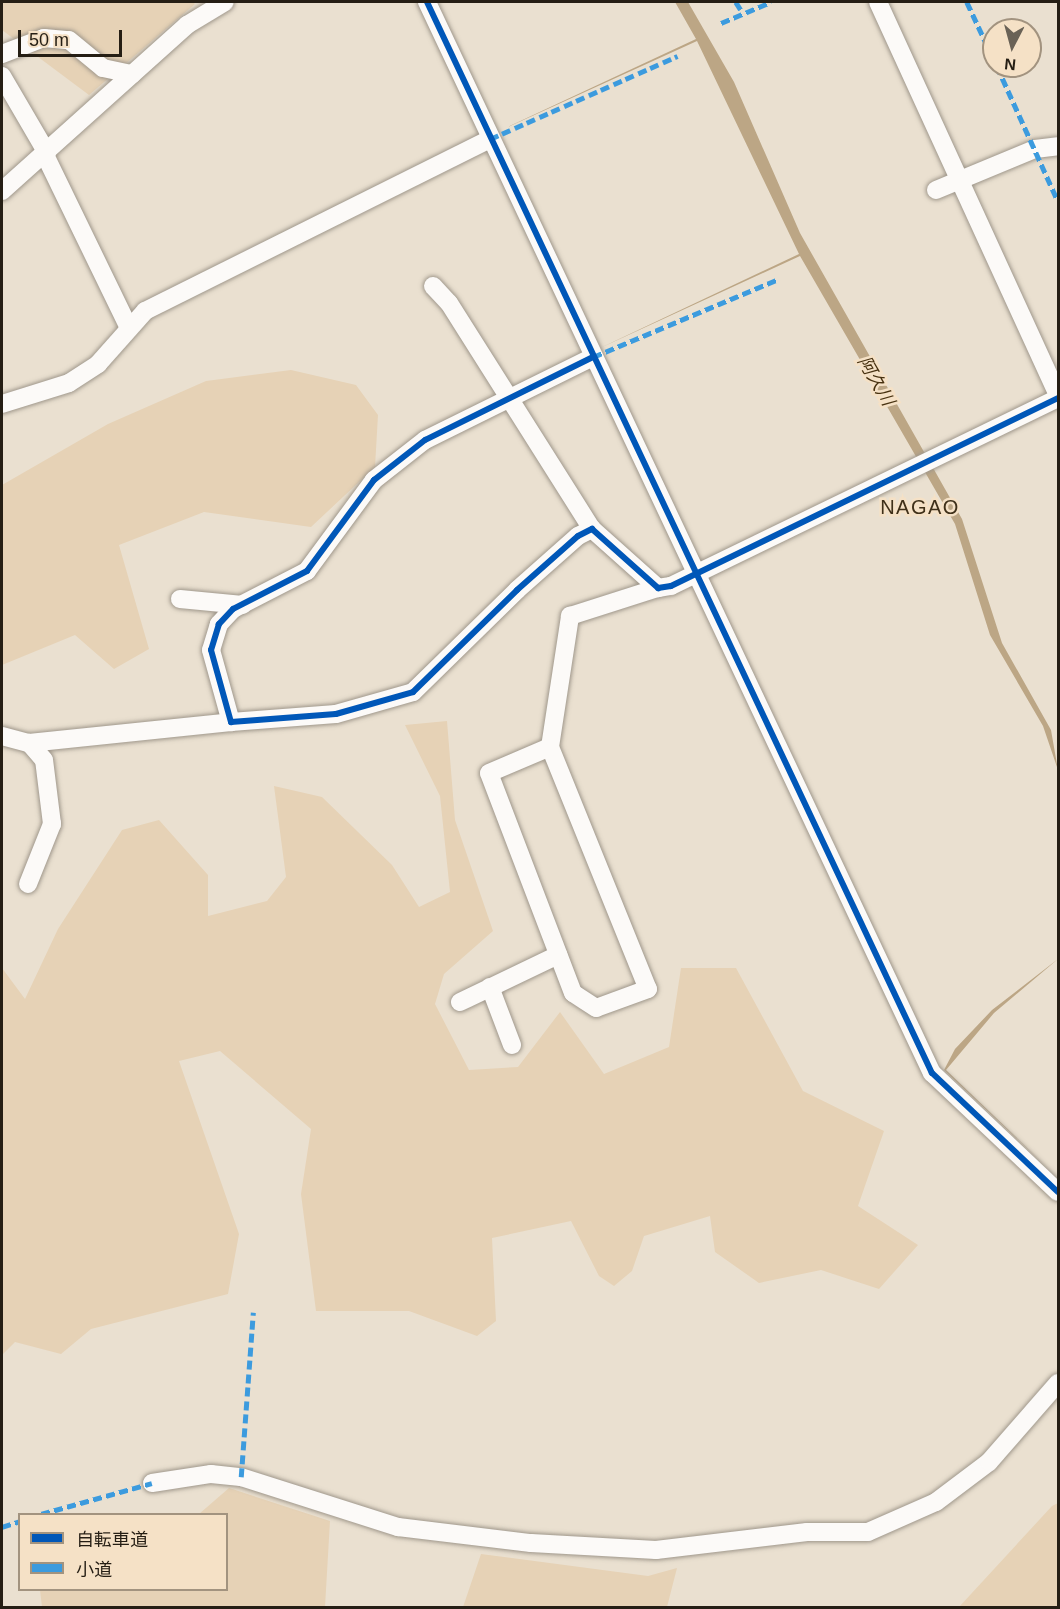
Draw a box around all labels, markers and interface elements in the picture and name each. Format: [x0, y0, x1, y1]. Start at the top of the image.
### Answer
scale bar [21, 18, 124, 56]
north arrow [982, 18, 1042, 78]
text: 50 m [29, 30, 69, 50]
text: N [1004, 55, 1017, 73]
water label: 阿久川 [853, 352, 899, 410]
district label: NAGAO [880, 495, 960, 519]
legend [18, 1513, 228, 1591]
text: 自転車道 [76, 1530, 148, 1550]
text: 小道 [76, 1560, 112, 1580]

